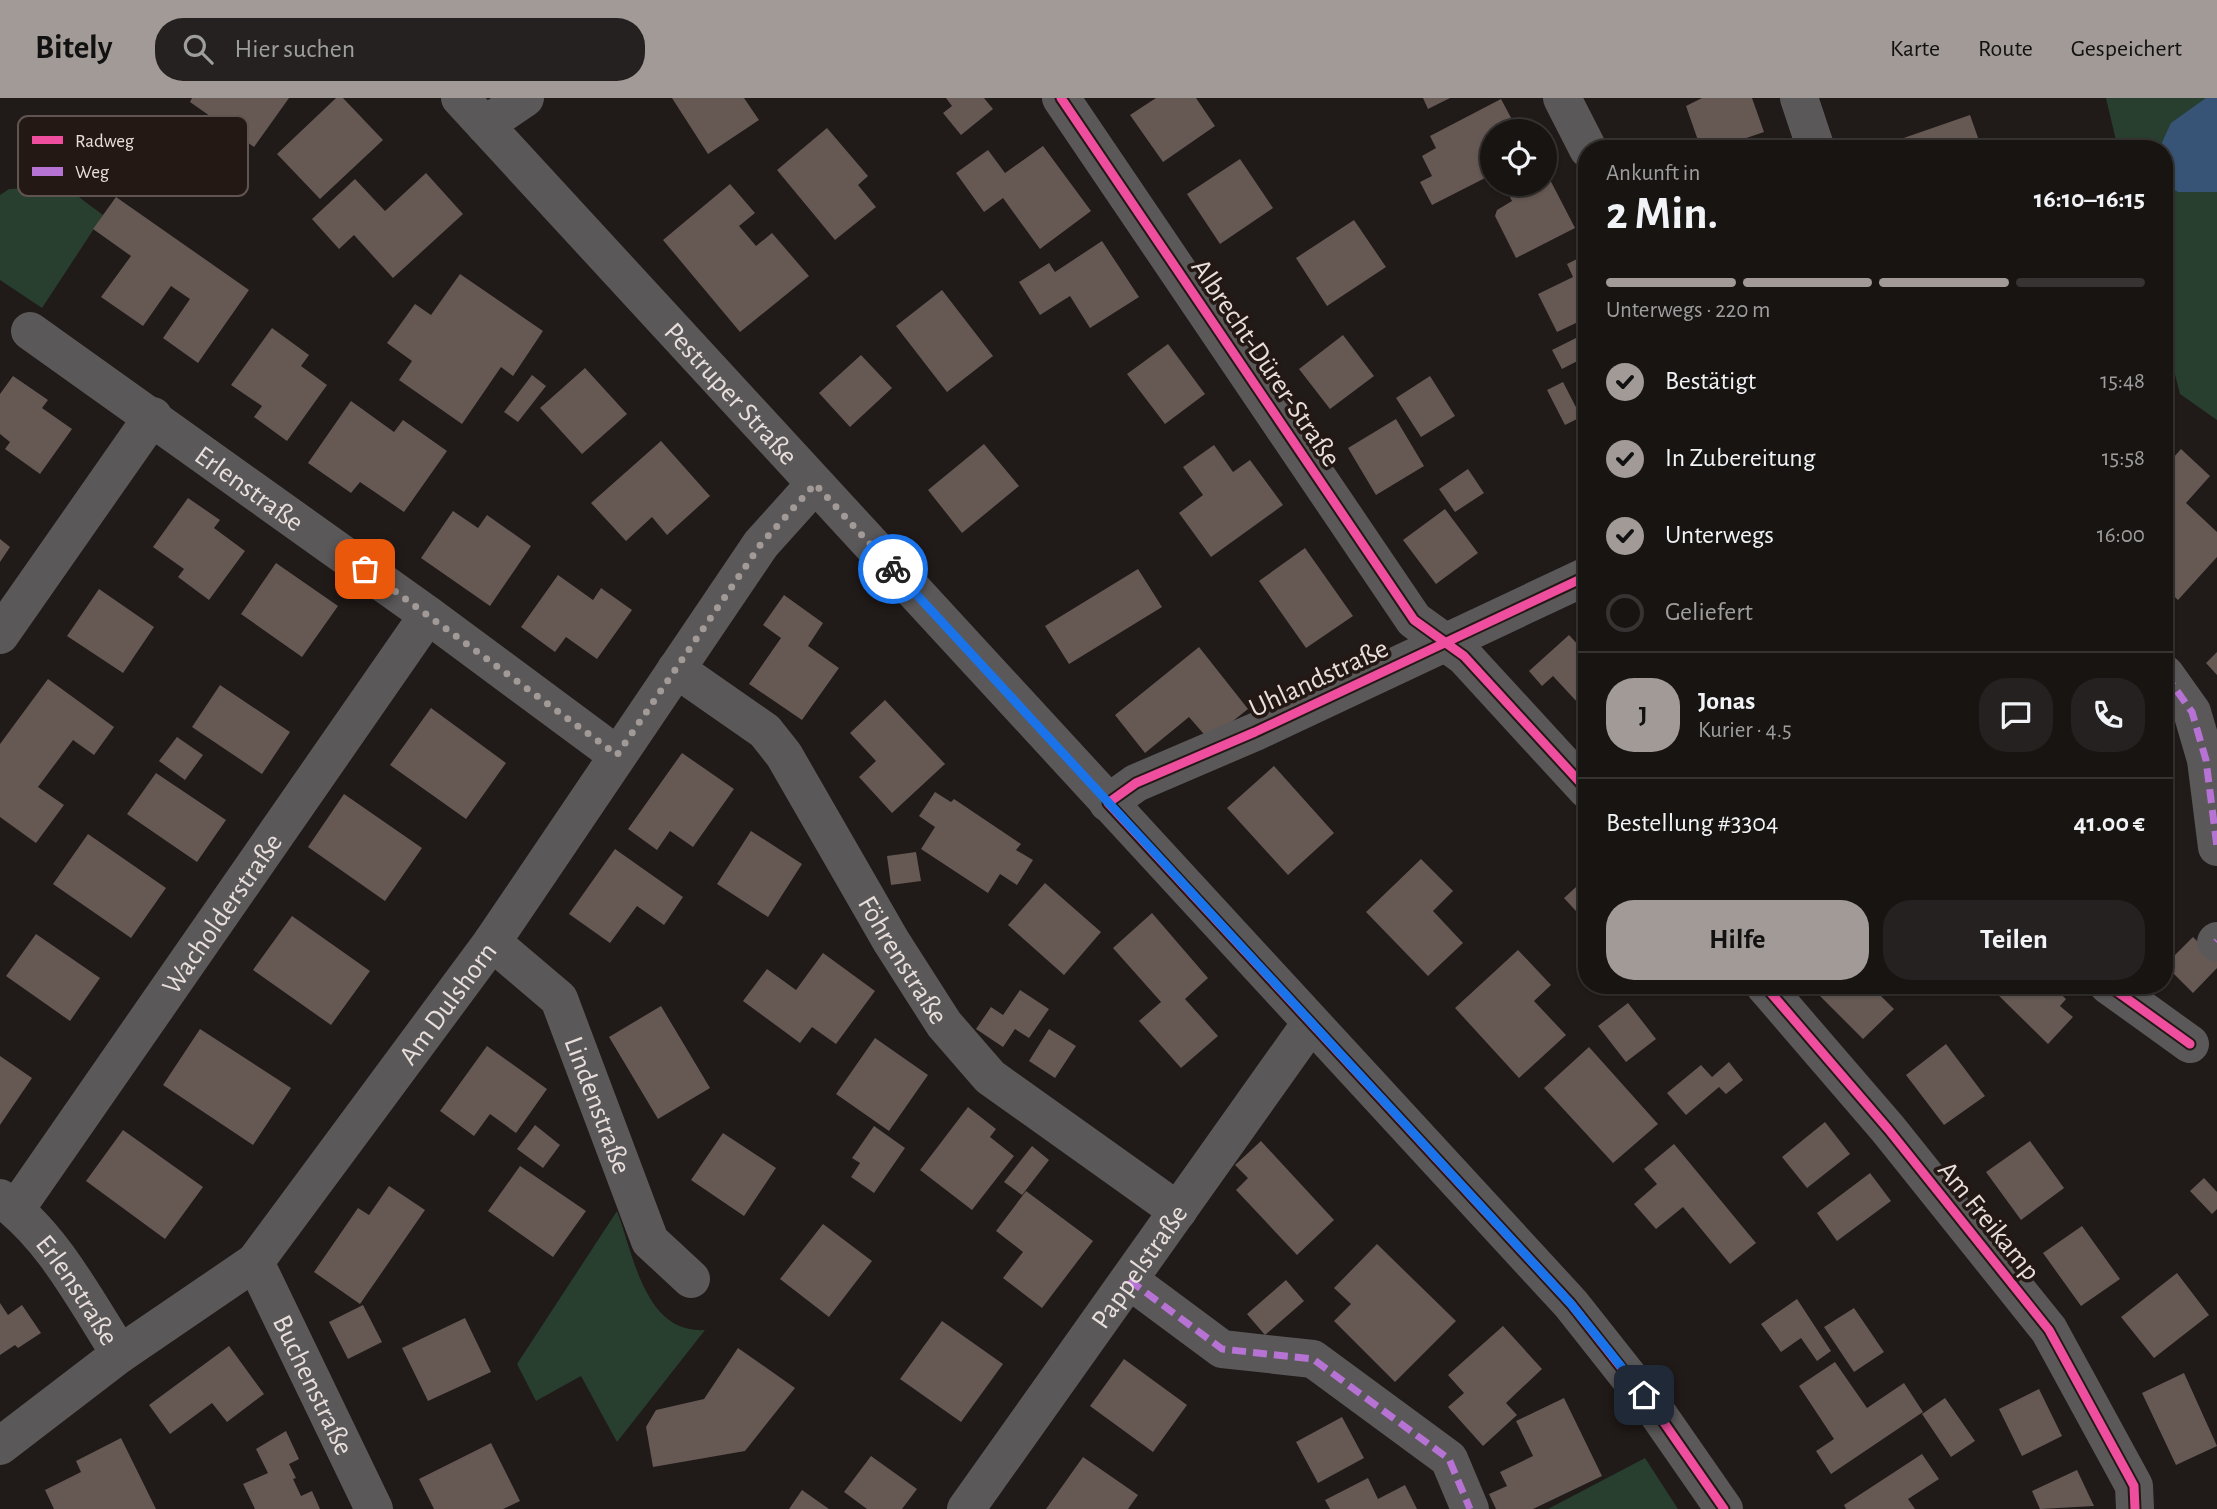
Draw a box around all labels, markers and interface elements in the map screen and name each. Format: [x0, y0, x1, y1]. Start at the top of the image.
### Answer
search box [155, 18, 645, 81]
icon: search [179, 30, 217, 68]
text: Bitely [35, 32, 113, 65]
text: Hier suchen [235, 36, 355, 62]
text: Karte [1890, 37, 1940, 61]
text: Route [1978, 37, 2033, 61]
text: Gespeichert [2071, 37, 2182, 61]
legend [18, 116, 248, 196]
map controls [1480, 119, 1557, 196]
button: locate [1480, 119, 1557, 196]
text: Radweg [75, 132, 135, 151]
text: Ankunft in [1606, 162, 1700, 185]
text: Weg [75, 163, 110, 182]
text: 16:10–16:15 [2034, 186, 2145, 212]
text: 2 Min. [1606, 191, 1718, 237]
street label: Albrecht-Dürer-Straße [1186, 254, 1345, 472]
text: Unterwegs · 220 m [1606, 299, 1771, 322]
street label: Pestruper Straße [658, 318, 802, 471]
icon: check [1606, 363, 1644, 401]
text: Bestätigt [1665, 368, 1756, 394]
text: 15:48 [2100, 370, 2145, 393]
icon: check [1606, 440, 1644, 478]
street label: Erlenstraße [189, 441, 308, 537]
text: In Zubereitung [1665, 445, 1815, 471]
text: 15:58 [2102, 447, 2145, 470]
icon: check [1606, 517, 1644, 555]
text: Unterwegs [1665, 522, 1774, 548]
text: 16:00 [2097, 524, 2145, 547]
courier [858, 534, 928, 604]
pin [335, 539, 395, 599]
icon: bag [346, 550, 384, 588]
icon: bike [874, 550, 912, 588]
text: Geliefert [1665, 599, 1753, 625]
street label: Uhlandstraße [1245, 634, 1393, 723]
button: chat [1979, 678, 2053, 752]
button: phone [2071, 678, 2145, 752]
text: Jonas [1698, 688, 1755, 714]
text: J [1639, 702, 1647, 728]
text: Kurier · 4.5 [1698, 719, 1792, 742]
text: Bestellung #3304 [1606, 810, 1779, 836]
text: 41.00 € [2073, 810, 2145, 836]
street label: Wacholderstraße [158, 829, 288, 1000]
street label: Föhrenstraße [852, 892, 952, 1030]
button: Hilfe [1606, 900, 1869, 980]
button: Teilen [1883, 900, 2145, 980]
street label: Am Dulshorn [394, 938, 503, 1070]
street label: Lindenstraße [558, 1033, 635, 1178]
street label: Am Freikamp [1932, 1156, 2045, 1286]
street label: Pappelstraße [1087, 1200, 1193, 1334]
street label: Erlenstraße [30, 1230, 123, 1351]
street label: Buchenstraße [267, 1311, 358, 1460]
pin [1614, 1365, 1674, 1425]
icon: home [1625, 1376, 1663, 1414]

